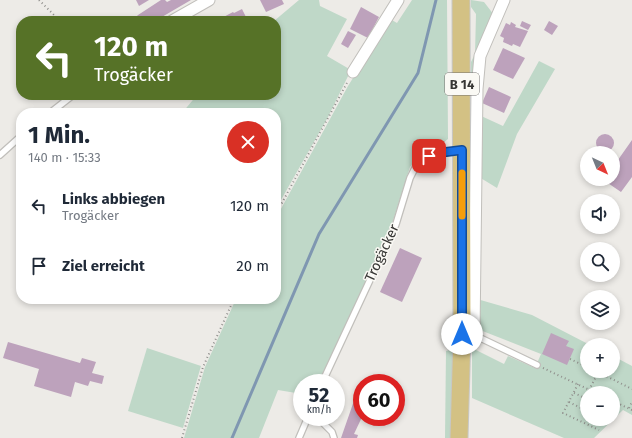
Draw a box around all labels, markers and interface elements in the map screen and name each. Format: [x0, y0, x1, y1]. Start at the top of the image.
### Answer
text: 120 m [94, 30, 168, 63]
icon: left [28, 32, 80, 84]
text: Trogäcker [94, 64, 173, 86]
road number: B 14 [445, 73, 479, 95]
text: 1 Min. [28, 121, 90, 149]
button: close [227, 121, 269, 163]
pin [412, 139, 446, 173]
icon: arrive [418, 145, 440, 167]
north arrow [580, 146, 620, 186]
map controls [580, 146, 620, 426]
text: 140 m · 15:33 [28, 150, 101, 165]
text: Links abbiegen [62, 190, 165, 208]
button: sound [580, 194, 620, 234]
icon: left [28, 195, 50, 217]
text: 120 m [230, 197, 269, 215]
text: Trogäcker [62, 208, 119, 223]
street label: Trogäcker [361, 221, 403, 284]
button: search [580, 242, 620, 282]
icon: arrive [28, 255, 50, 277]
text: Ziel erreicht [62, 257, 145, 275]
text: 20 m [236, 257, 269, 275]
button: layers [580, 290, 620, 330]
position arrow [441, 313, 483, 355]
button: + [580, 338, 620, 378]
speed limit sign: 60 [353, 374, 405, 426]
text: 52 [309, 383, 329, 407]
button: − [580, 386, 620, 426]
text: km/h [307, 404, 331, 416]

